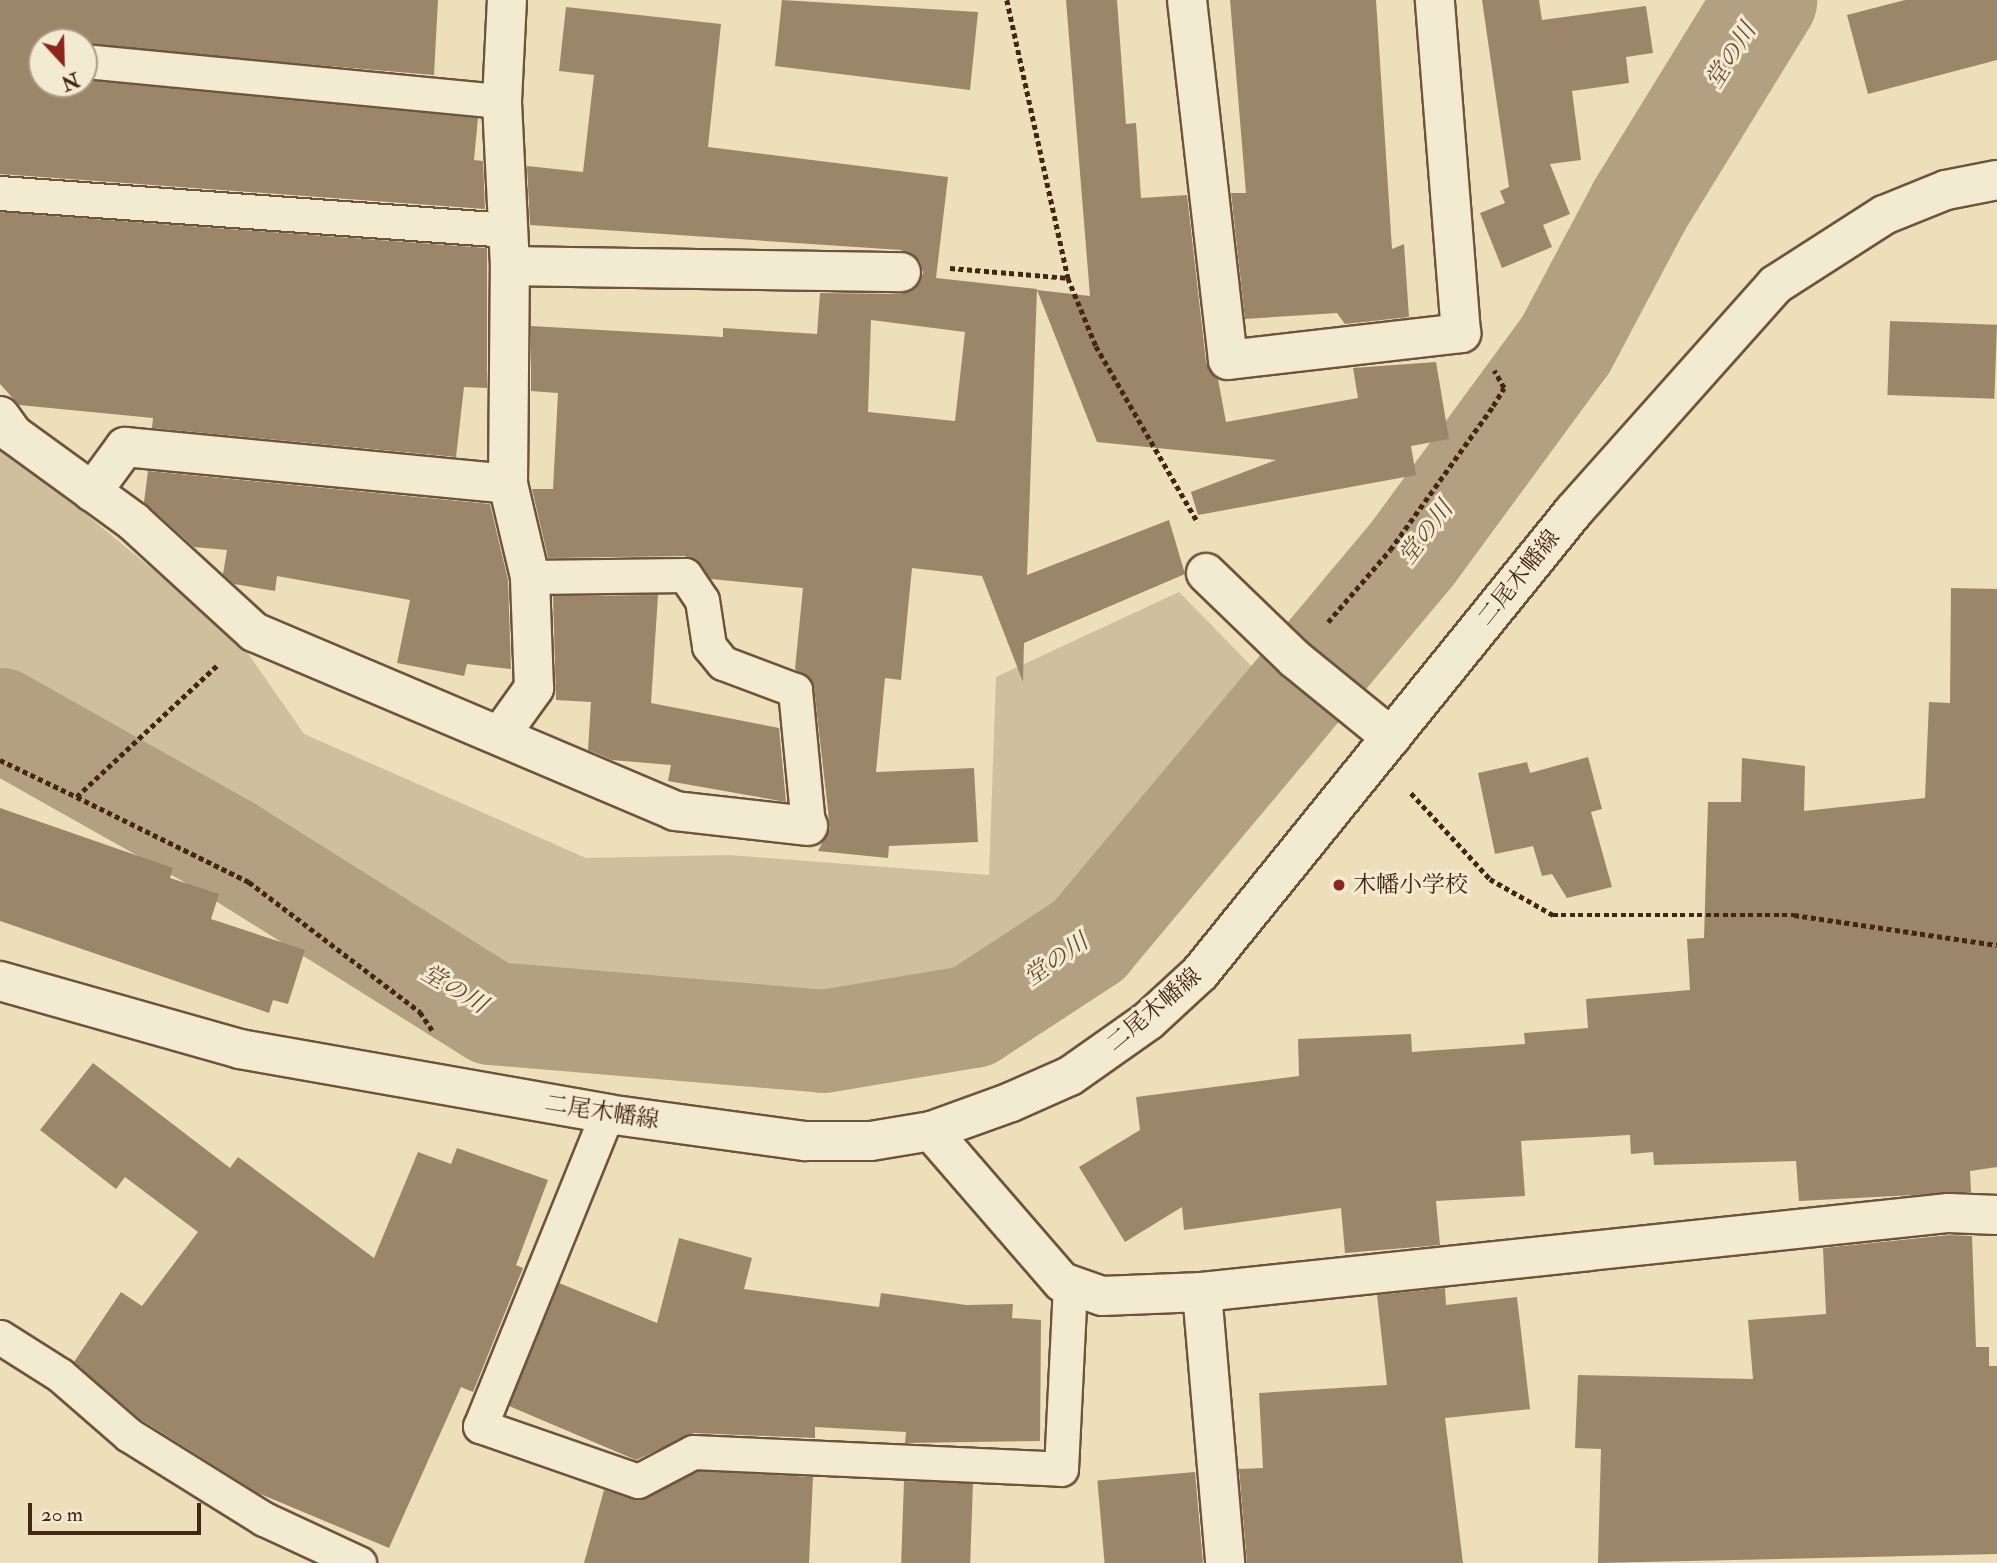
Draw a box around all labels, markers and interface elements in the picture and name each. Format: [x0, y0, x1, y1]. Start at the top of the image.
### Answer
water label: 堂の川 [1700, 18, 1762, 94]
north arrow [28, 28, 98, 98]
text: N [58, 66, 83, 95]
water label: 堂の川 [1393, 496, 1459, 570]
street label: 二尾木幡線 [1472, 525, 1566, 631]
place label: 木幡小学校 [1353, 871, 1468, 899]
marker: 木幡小学校 [1331, 877, 1347, 893]
water label: 堂の川 [1018, 928, 1094, 992]
water label: 堂の川 [416, 958, 492, 1020]
street label: 二尾木幡線 [1101, 962, 1207, 1058]
street label: 二尾木幡線 [543, 1089, 661, 1135]
scale bar [32, 1490, 205, 1534]
text: 20 m [41, 1501, 83, 1528]

